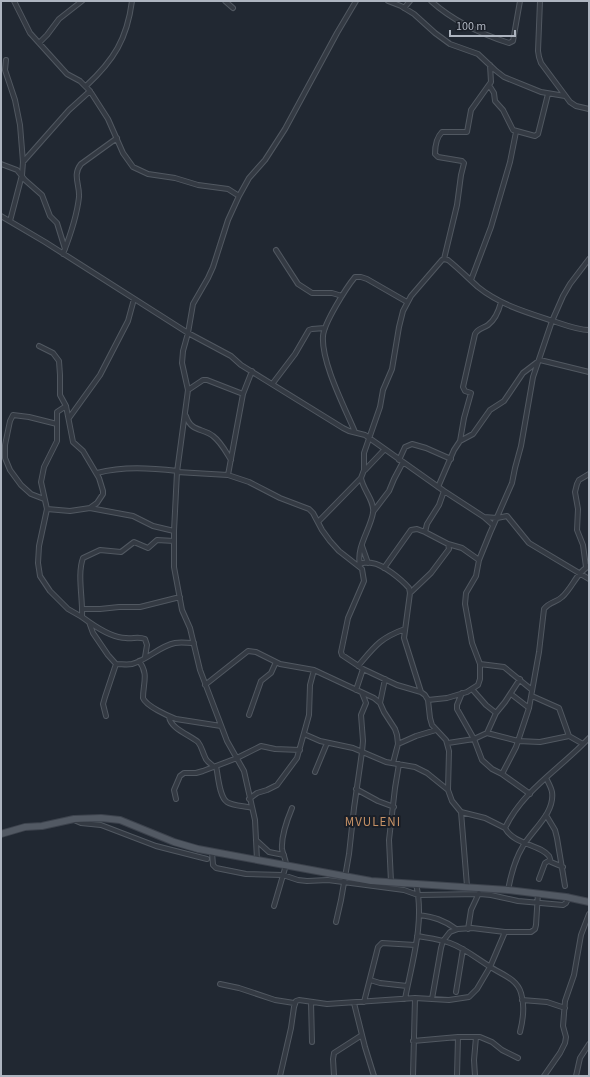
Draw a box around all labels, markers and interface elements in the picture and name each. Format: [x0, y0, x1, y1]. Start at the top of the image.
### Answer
scale bar [450, 12, 515, 38]
text: 100 m [456, 18, 486, 35]
district label: MVULENI [345, 813, 401, 831]

